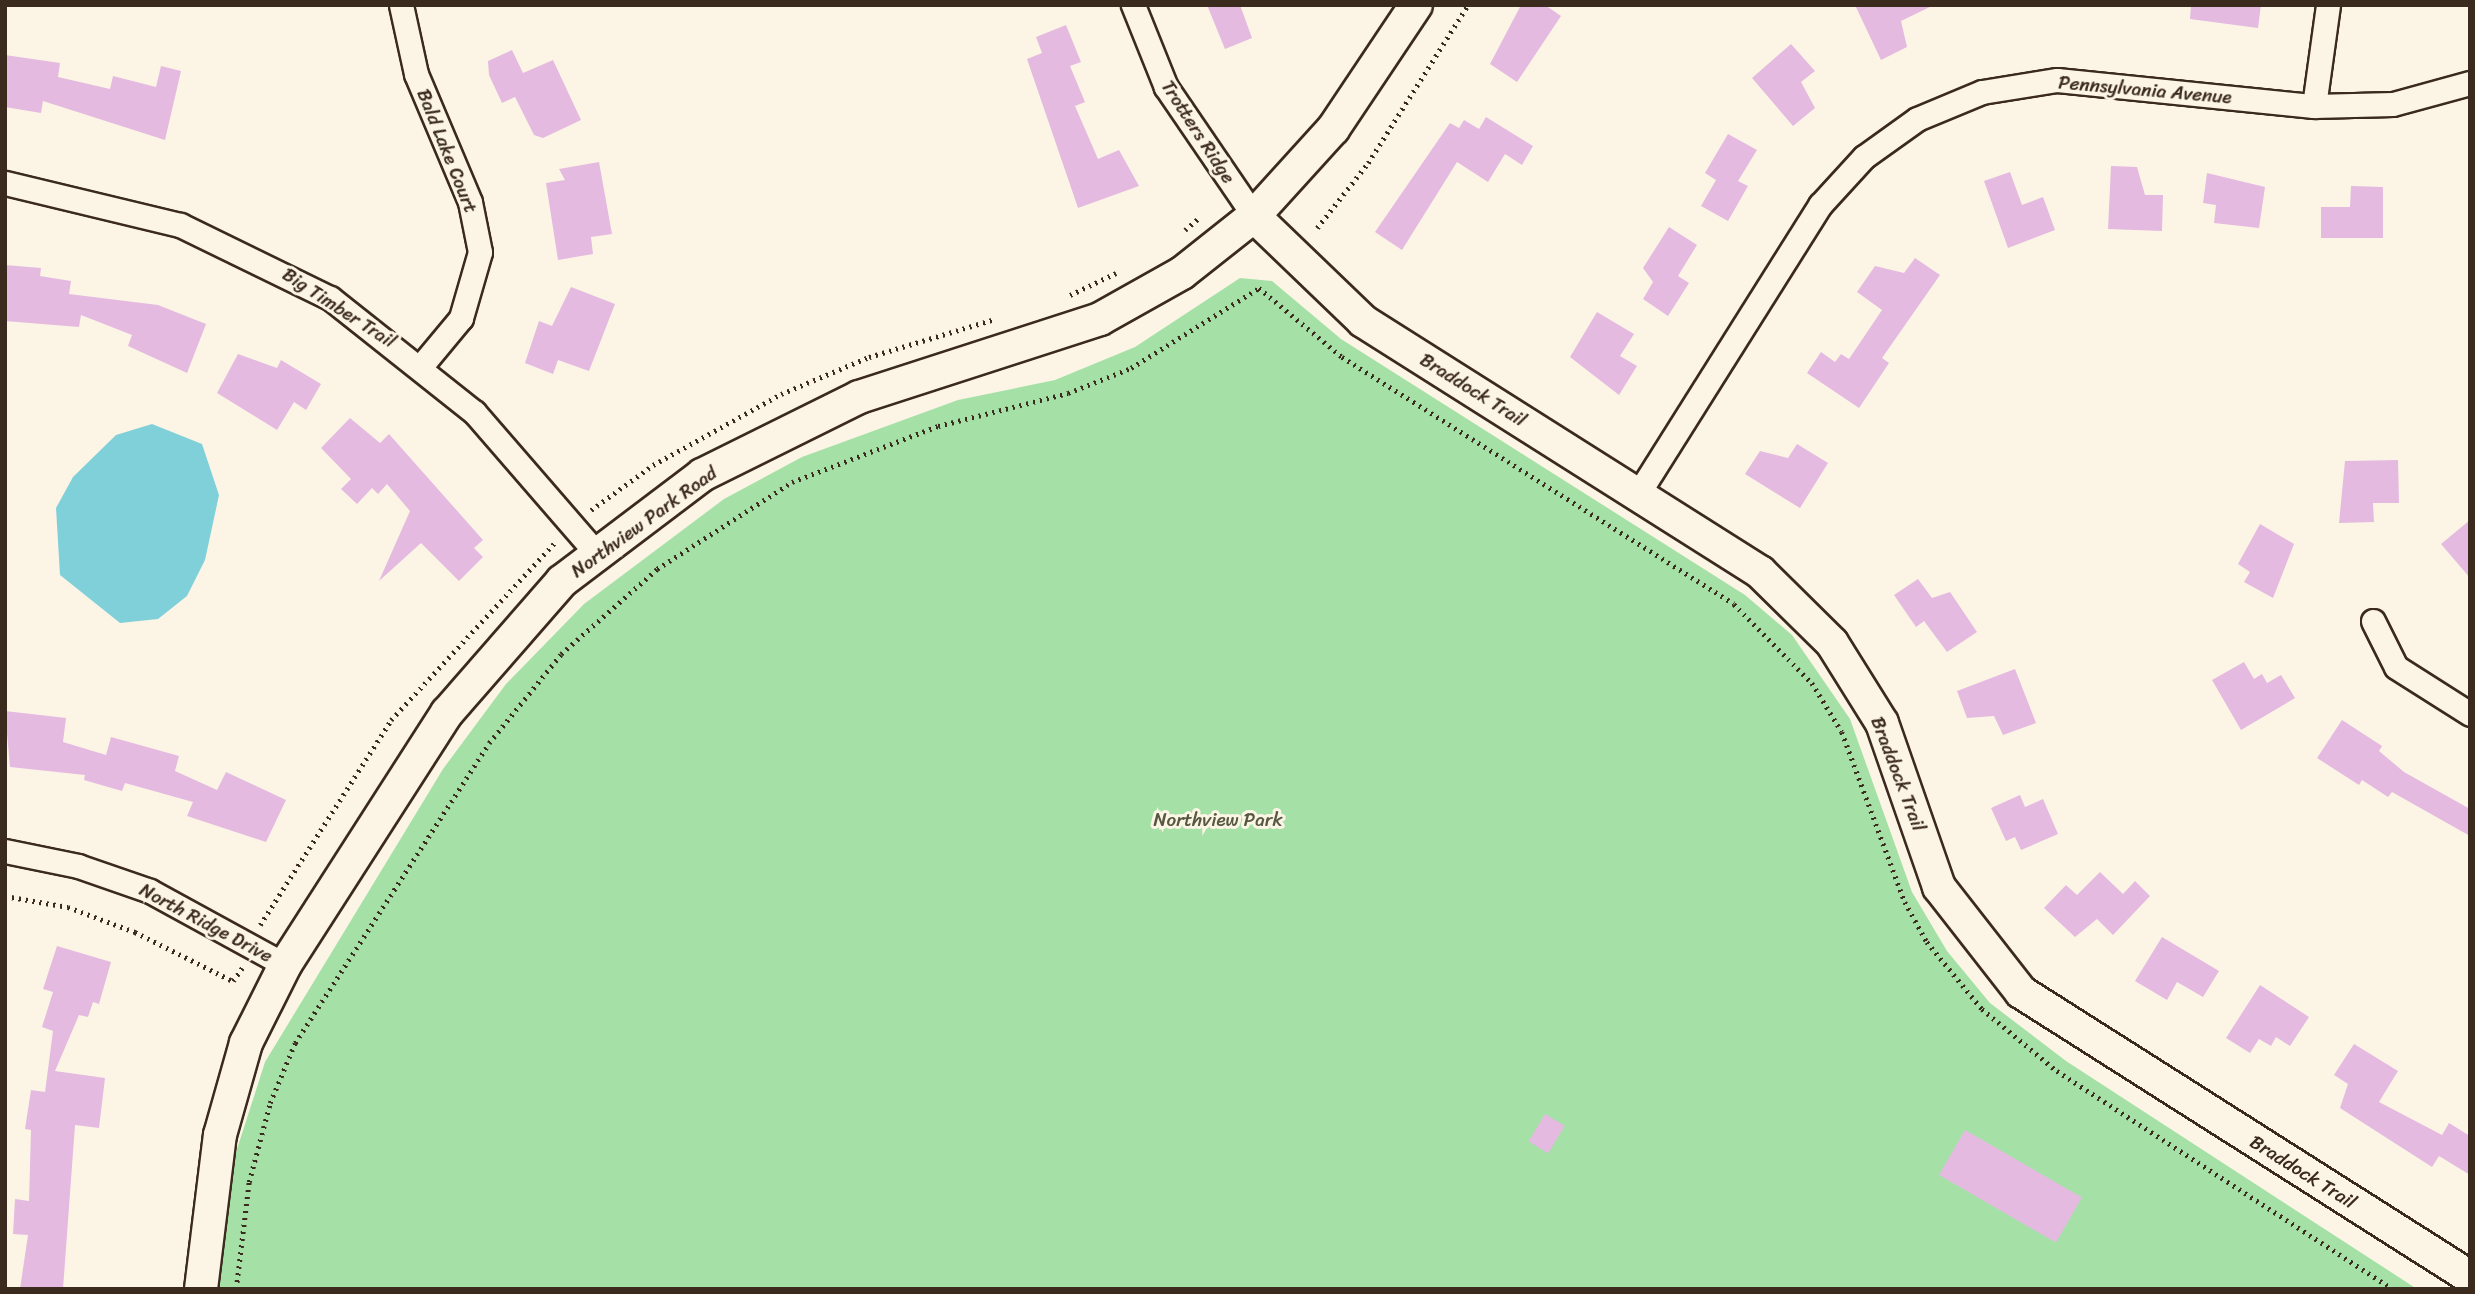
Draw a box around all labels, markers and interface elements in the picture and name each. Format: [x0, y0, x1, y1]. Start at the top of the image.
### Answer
street label: Pennsylvania Avenue [2057, 71, 2233, 109]
street label: Trotters Ridge [1156, 76, 1240, 188]
street label: Bald Lake Court [412, 85, 482, 217]
street label: Big Timber Trail [278, 263, 400, 353]
street label: Braddock Trail [1416, 348, 1530, 432]
street label: Northview Park Road [567, 461, 721, 583]
street label: Braddock Trail [1866, 714, 1930, 834]
park label: Northview Park [1153, 809, 1283, 831]
street label: North Ridge Drive [135, 878, 277, 968]
street label: Braddock Trail [2246, 1130, 2360, 1214]

